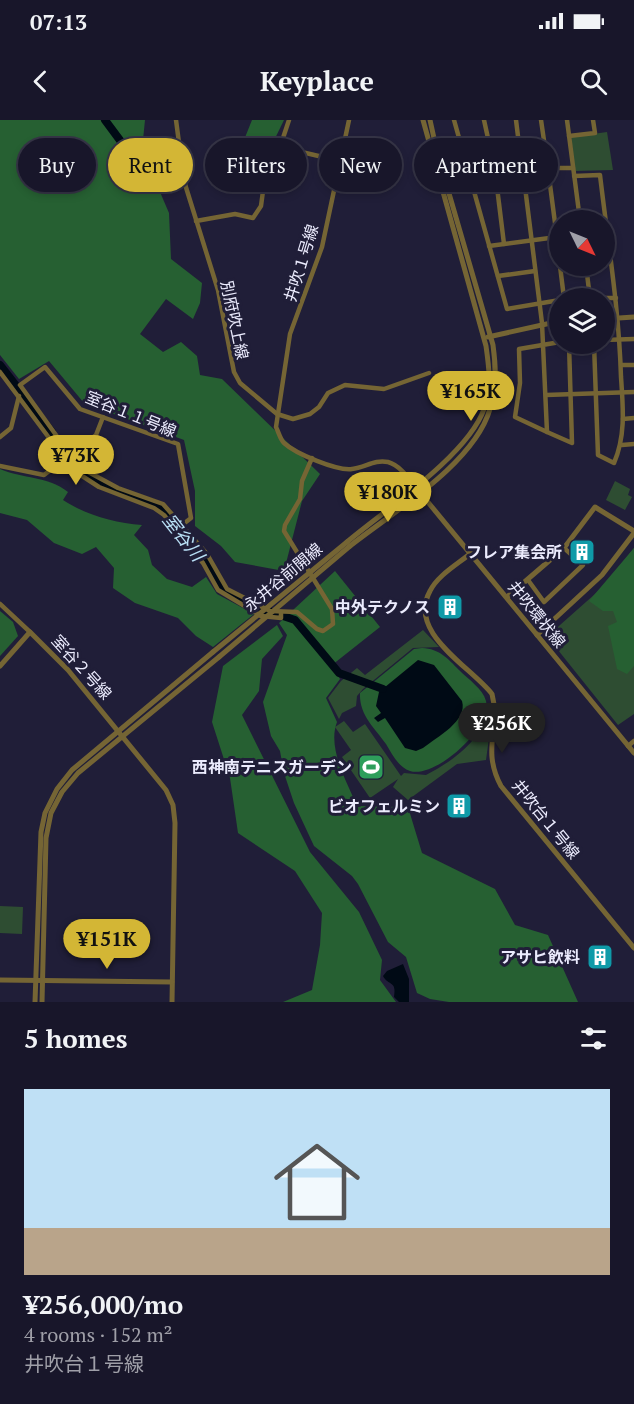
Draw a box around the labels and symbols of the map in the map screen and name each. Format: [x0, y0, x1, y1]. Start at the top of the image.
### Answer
north arrow [549, 210, 615, 276]
street label: 井吹１号線 [279, 222, 323, 304]
street label: 別府吹上線 [216, 279, 254, 361]
pin: ¥165K [429, 371, 513, 422]
street label: 室谷１１号線 [82, 386, 180, 442]
pin: ¥73K [40, 435, 112, 486]
pin: ¥180K [346, 472, 430, 523]
water label: 室谷川 [158, 508, 211, 567]
building icon: フレア集会所 [567, 537, 597, 567]
street label: 永井谷前開線 [239, 538, 327, 616]
place label: フレア集会所 [466, 541, 562, 563]
street label: 井吹環状線 [503, 576, 571, 652]
building icon: 中外テクノス [435, 592, 465, 622]
place label: 中外テクノス [335, 596, 430, 618]
street label: 室谷２号線 [47, 630, 117, 704]
pin: ¥256K [460, 703, 544, 754]
sports icon: 西神南テニスガーデン [356, 752, 386, 782]
place label: 西神南テニスガーデン [192, 756, 352, 778]
street label: 井吹台１号線 [507, 775, 585, 863]
building icon: ビオフェルミン [444, 791, 474, 821]
place label: ビオフェルミン [328, 795, 440, 817]
pin: ¥151K [65, 919, 149, 970]
building icon: アサヒ飲料 [585, 942, 615, 972]
place label: アサヒ飲料 [500, 946, 580, 968]

